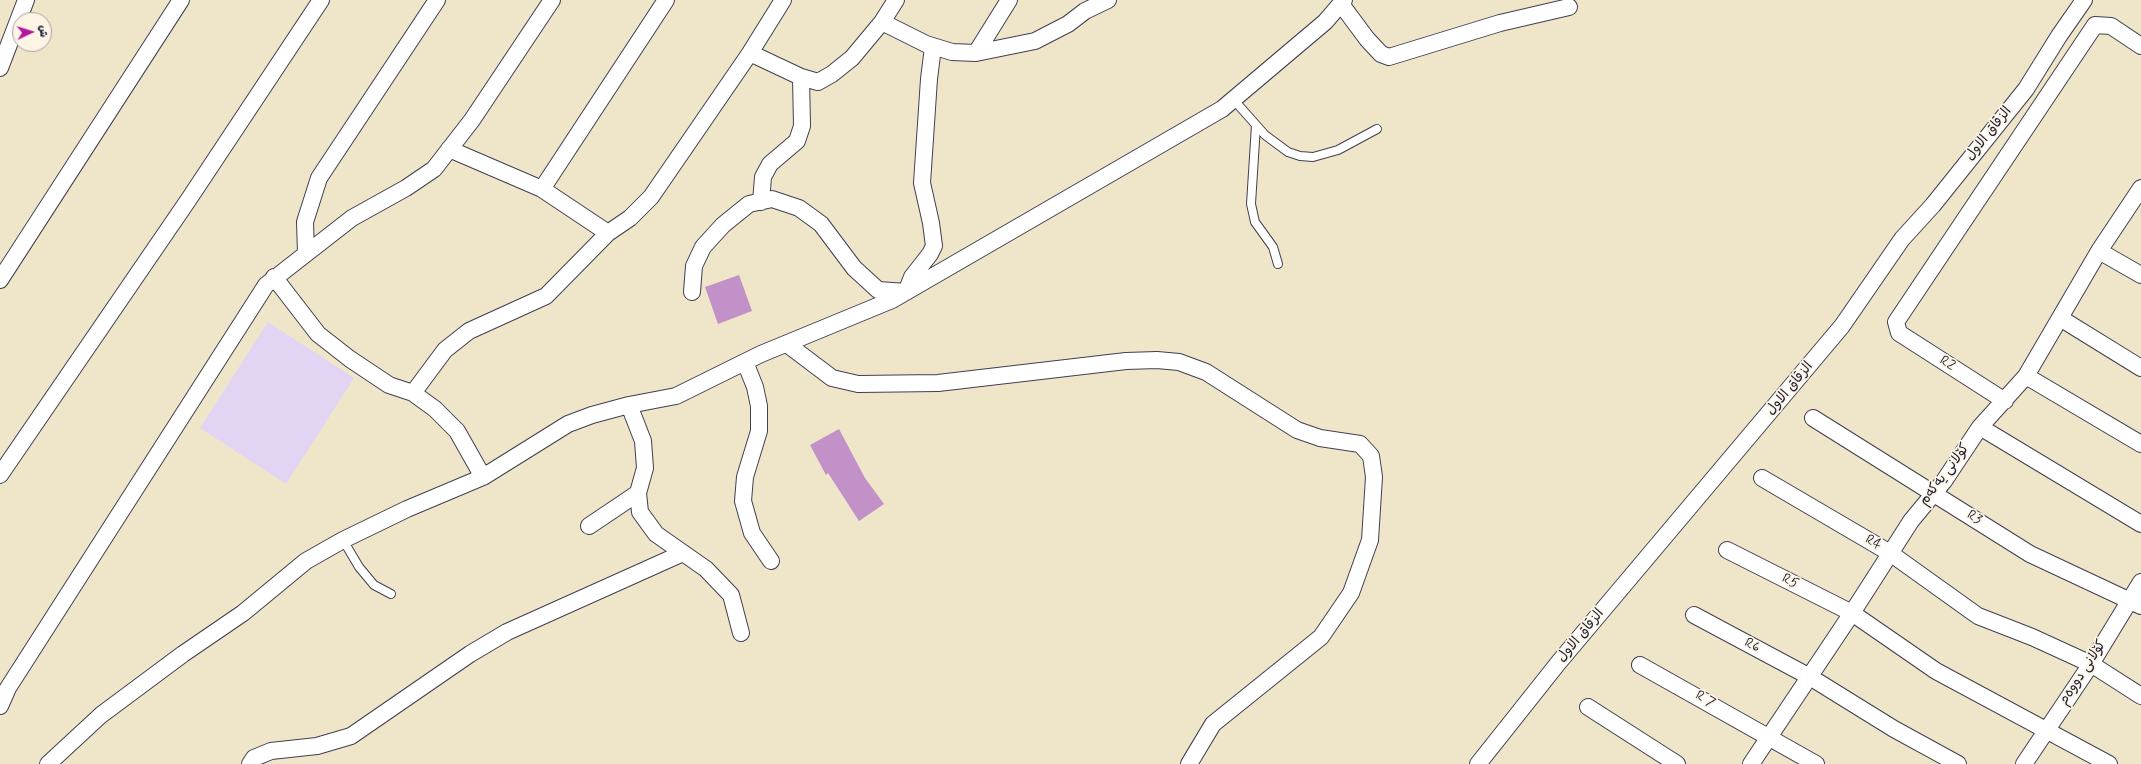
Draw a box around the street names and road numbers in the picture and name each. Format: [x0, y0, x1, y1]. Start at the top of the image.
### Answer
street label: الزقاق الاول [1962, 104, 2016, 164]
street label: R2 [1936, 353, 1958, 375]
street label: الزقاق الاول [1763, 359, 1817, 419]
street label: کۆلانی یەکەم [1916, 441, 1974, 509]
street label: R3 [1963, 507, 1985, 529]
street label: R4 [1862, 532, 1884, 554]
street label: R5 [1779, 571, 1801, 593]
street label: الزقاق الاول [1554, 606, 1608, 666]
street label: R6 [1741, 635, 1763, 657]
street label: کۆلانی دووەم [2056, 637, 2110, 709]
street label: R 7 [1692, 688, 1718, 712]

